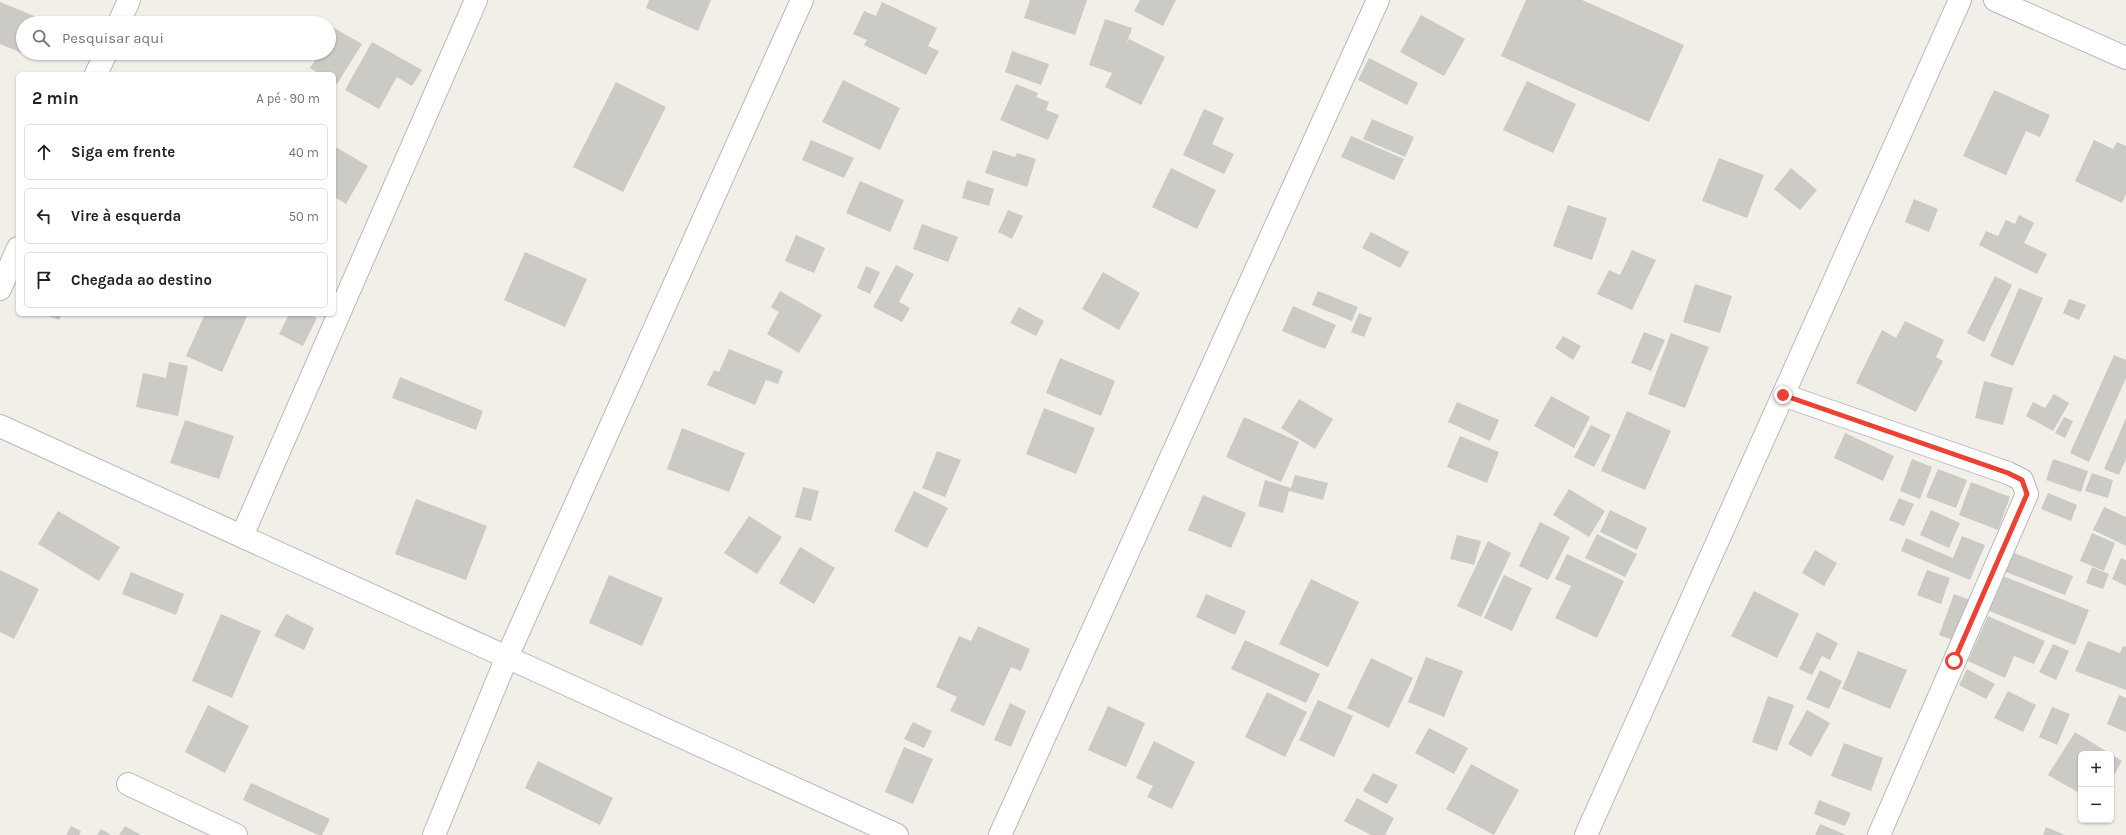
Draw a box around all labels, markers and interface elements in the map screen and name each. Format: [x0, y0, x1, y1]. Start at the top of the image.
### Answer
search box [16, 16, 336, 60]
icon: search [30, 27, 52, 49]
text: Pesquisar aqui [62, 29, 164, 47]
text: 2 min [32, 88, 79, 108]
text: A pé · 90 m [256, 91, 320, 106]
icon: ahead [33, 141, 55, 163]
text: Siga em frente [71, 143, 175, 161]
text: 40 m [289, 145, 319, 160]
icon: left [33, 205, 55, 227]
text: Vire à esquerda [71, 207, 181, 225]
text: 50 m [289, 209, 319, 224]
icon: arrive [33, 269, 55, 291]
text: Chegada ao destino [71, 271, 212, 289]
route end [1774, 386, 1792, 404]
route start [1945, 652, 1963, 670]
map controls [2078, 751, 2114, 823]
button: + [2078, 751, 2114, 787]
button: − [2078, 787, 2114, 823]

